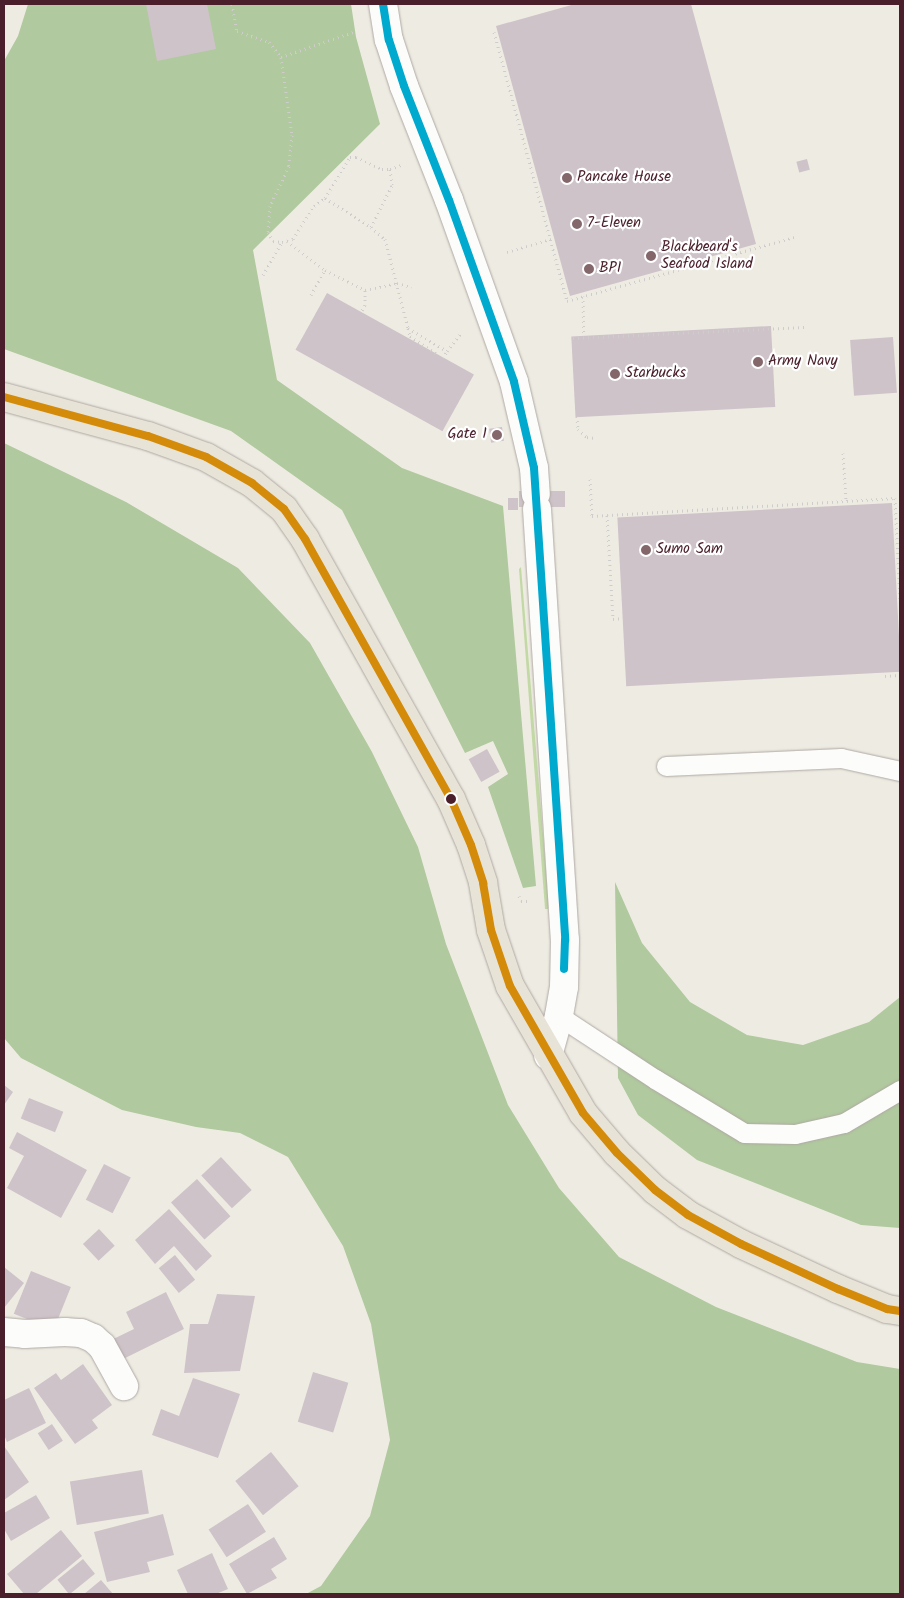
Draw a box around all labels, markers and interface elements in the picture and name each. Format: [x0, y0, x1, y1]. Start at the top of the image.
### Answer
place label: Pancake House [577, 169, 671, 187]
marker: Pancake House [561, 172, 573, 184]
place label: 7-Eleven [587, 215, 641, 233]
marker: 7-Eleven [571, 218, 583, 230]
place label: Blackbeard's Seafood Island [661, 238, 753, 273]
marker: Blackbeard's Seafood Island [645, 250, 657, 262]
place label: BPI [599, 260, 621, 278]
marker: BPI [583, 263, 595, 275]
place label: Army Navy [768, 353, 838, 371]
marker: Army Navy [752, 356, 764, 368]
place label: Starbucks [625, 365, 686, 383]
marker: Starbucks [609, 368, 621, 380]
place label: Gate 1 [448, 426, 487, 444]
marker: Gate 1 [491, 429, 503, 441]
place label: Sumo Sam [656, 541, 723, 559]
marker: Sumo Sam [640, 544, 652, 556]
unlabelled marker [446, 794, 456, 804]

